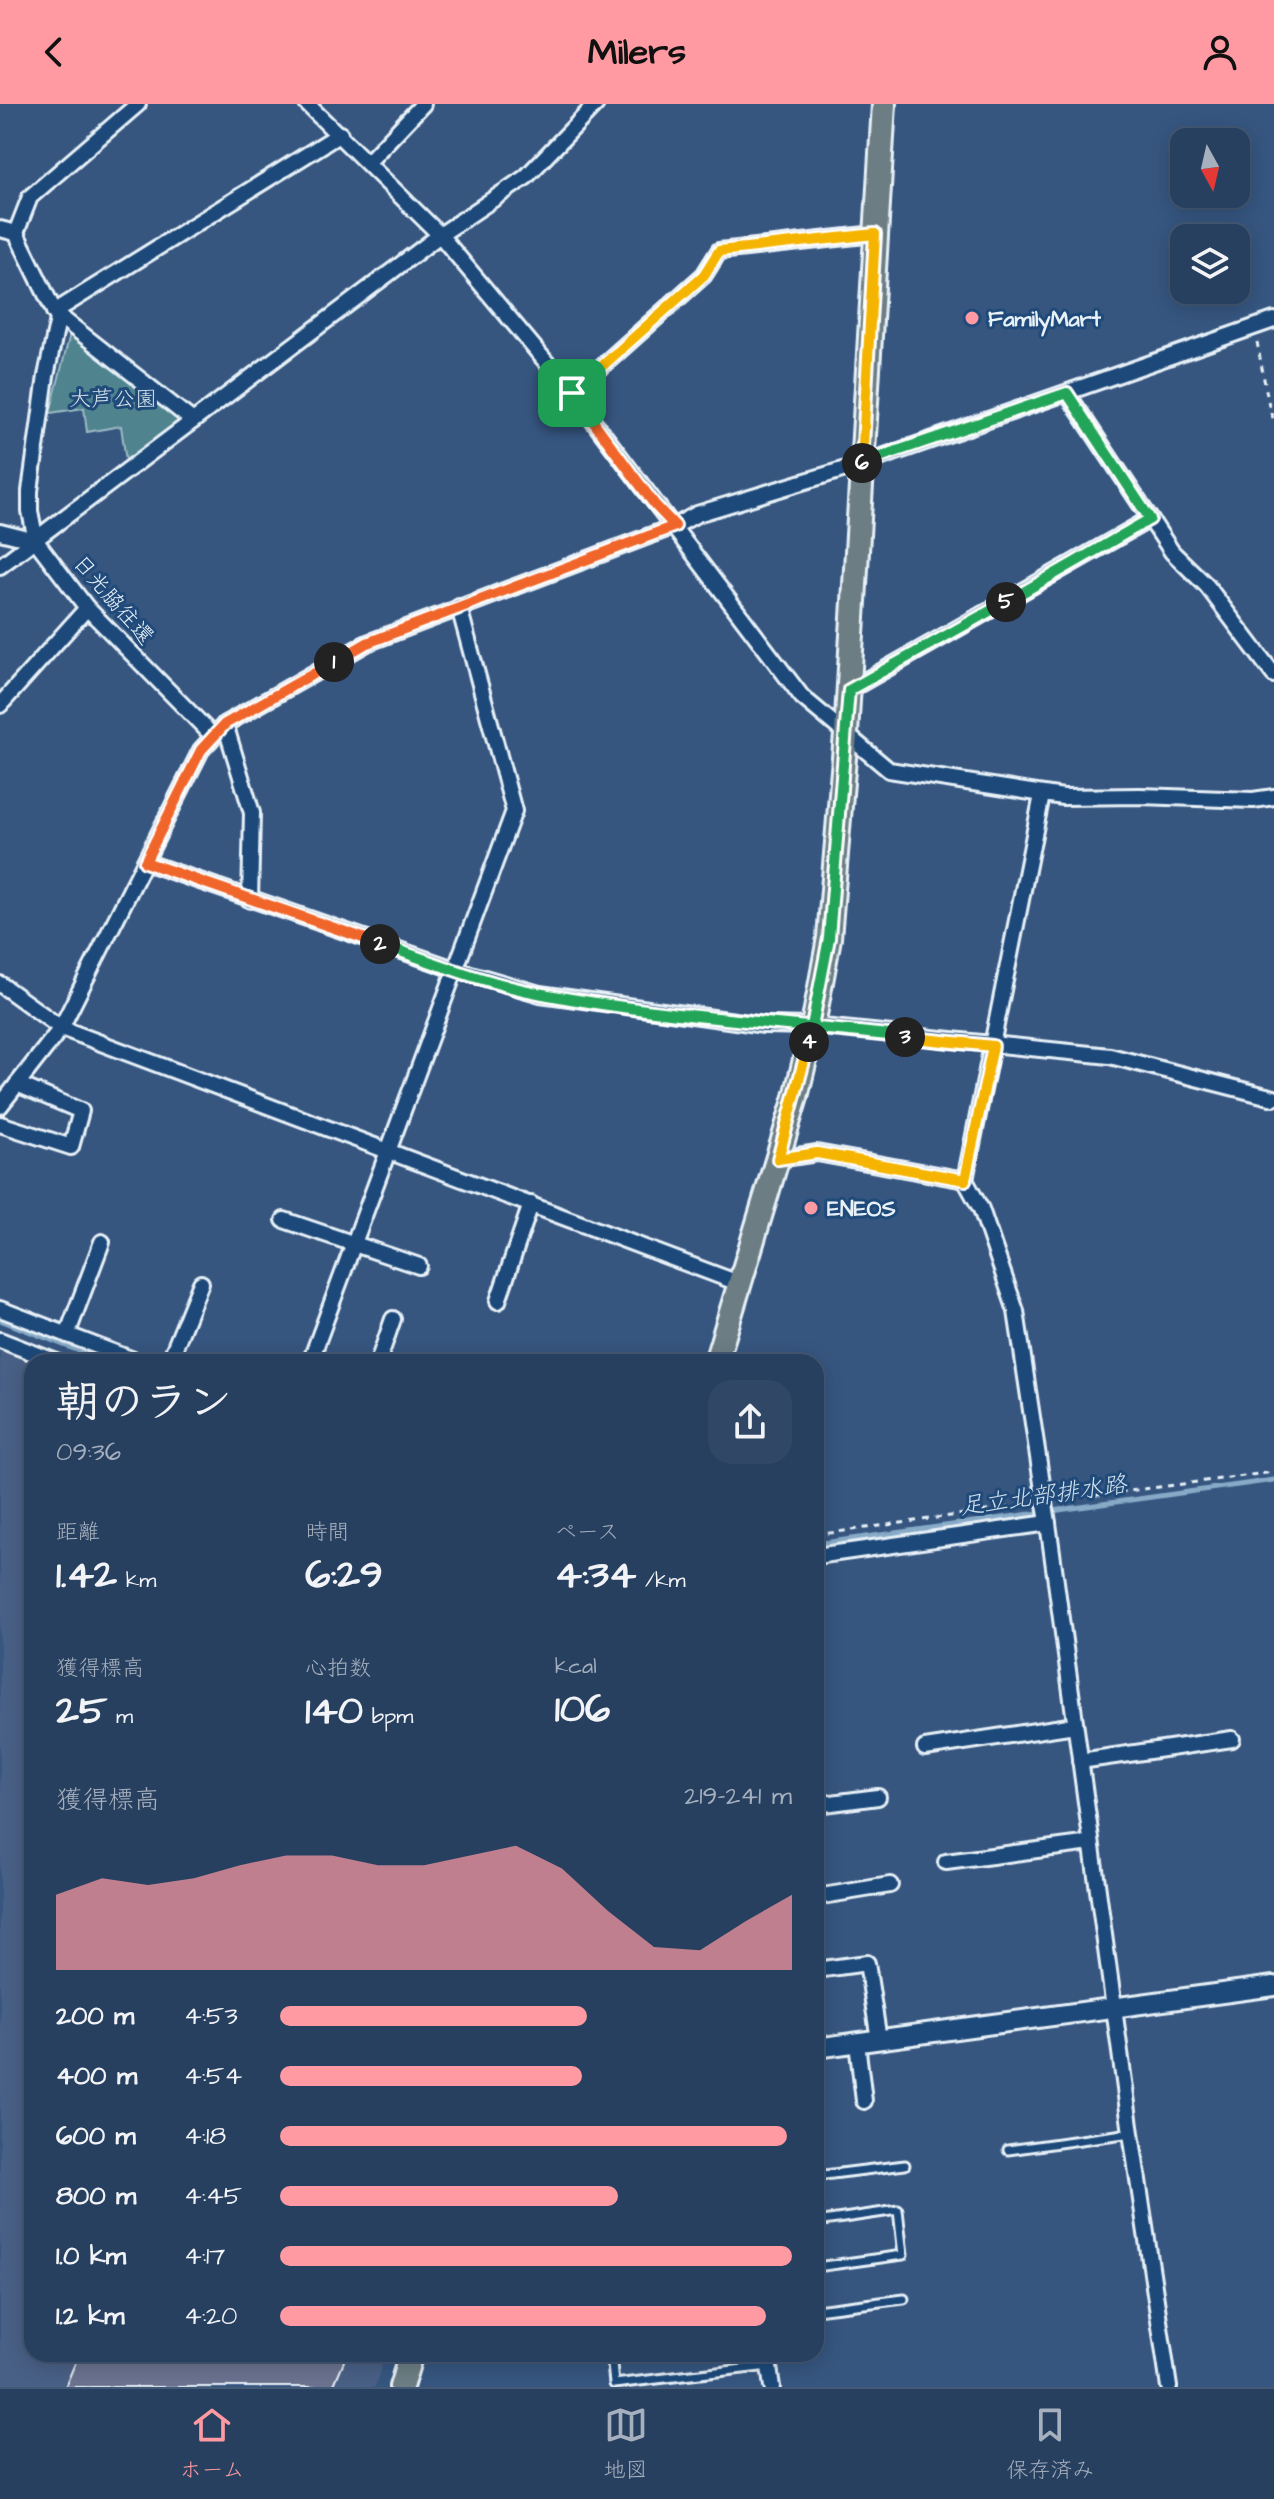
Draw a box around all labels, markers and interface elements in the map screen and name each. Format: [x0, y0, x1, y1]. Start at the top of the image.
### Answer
text: Milers [588, 27, 686, 78]
icon: back [32, 30, 76, 74]
icon: person [1198, 30, 1242, 74]
north arrow [1170, 128, 1250, 208]
map controls [1170, 128, 1250, 304]
button: layers [1170, 224, 1250, 304]
place label: FamilyMart [988, 304, 1102, 337]
marker: FamilyMart [963, 309, 981, 327]
pin [538, 359, 606, 427]
icon: arrive [550, 371, 594, 415]
park label: 大芦公園 [69, 384, 157, 415]
pin: 6 [842, 443, 882, 483]
text: 6 [855, 447, 869, 478]
street label: 日光脇往還 [65, 548, 161, 652]
pin: 5 [986, 582, 1026, 622]
text: 5 [998, 586, 1014, 617]
pin: 1 [314, 642, 354, 682]
text: 1 [333, 646, 335, 677]
pin: 2 [360, 924, 400, 964]
text: 2 [374, 928, 386, 959]
pin: 3 [885, 1017, 925, 1057]
text: 3 [899, 1021, 911, 1052]
pin: 4 [789, 1022, 829, 1062]
text: 4 [802, 1026, 816, 1057]
place label: ENEOS [827, 1194, 896, 1225]
marker: ENEOS [802, 1199, 820, 1217]
text: 朝のラン [56, 1373, 232, 1434]
button: share [708, 1380, 792, 1464]
text: 09:36 [56, 1434, 121, 1470]
water label: 足立北部排水路 [958, 1467, 1131, 1525]
text: 距離 [56, 1517, 100, 1548]
text: 時間 [305, 1517, 349, 1548]
text: ペース [555, 1517, 619, 1548]
text: 1.42 [56, 1548, 117, 1603]
text: 6:29 [305, 1548, 383, 1603]
text: 4:34 [555, 1548, 636, 1603]
text: km [117, 1565, 156, 1596]
text: /km [636, 1565, 686, 1596]
text: kcal [555, 1651, 597, 1682]
text: 獲得標高 [56, 1653, 144, 1684]
text: 心拍数 [305, 1653, 371, 1684]
text: 106 [555, 1682, 610, 1737]
text: 25 [56, 1684, 107, 1739]
text: 140 [305, 1684, 363, 1739]
text: m [107, 1701, 133, 1732]
text: bpm [363, 1701, 413, 1732]
text: 219–241 m [684, 1778, 792, 1814]
text: 獲得標高 [56, 1782, 160, 1818]
text: 200 m [56, 1998, 134, 2034]
text: 4:53 [184, 1998, 238, 2034]
text: 400 m [56, 2058, 137, 2094]
text: 4:54 [184, 2058, 242, 2094]
text: 600 m [56, 2118, 136, 2154]
text: 4:18 [184, 2118, 226, 2154]
text: 800 m [56, 2178, 136, 2214]
text: 4:45 [184, 2178, 242, 2214]
text: 1.0 km [56, 2238, 126, 2274]
text: 4:17 [184, 2238, 225, 2274]
text: 1.2 km [56, 2298, 124, 2334]
text: 4:20 [184, 2298, 237, 2334]
tab: ホーム [179, 2403, 245, 2486]
tab: 地図 [604, 2403, 648, 2486]
tab: 保存済み [1006, 2403, 1095, 2486]

